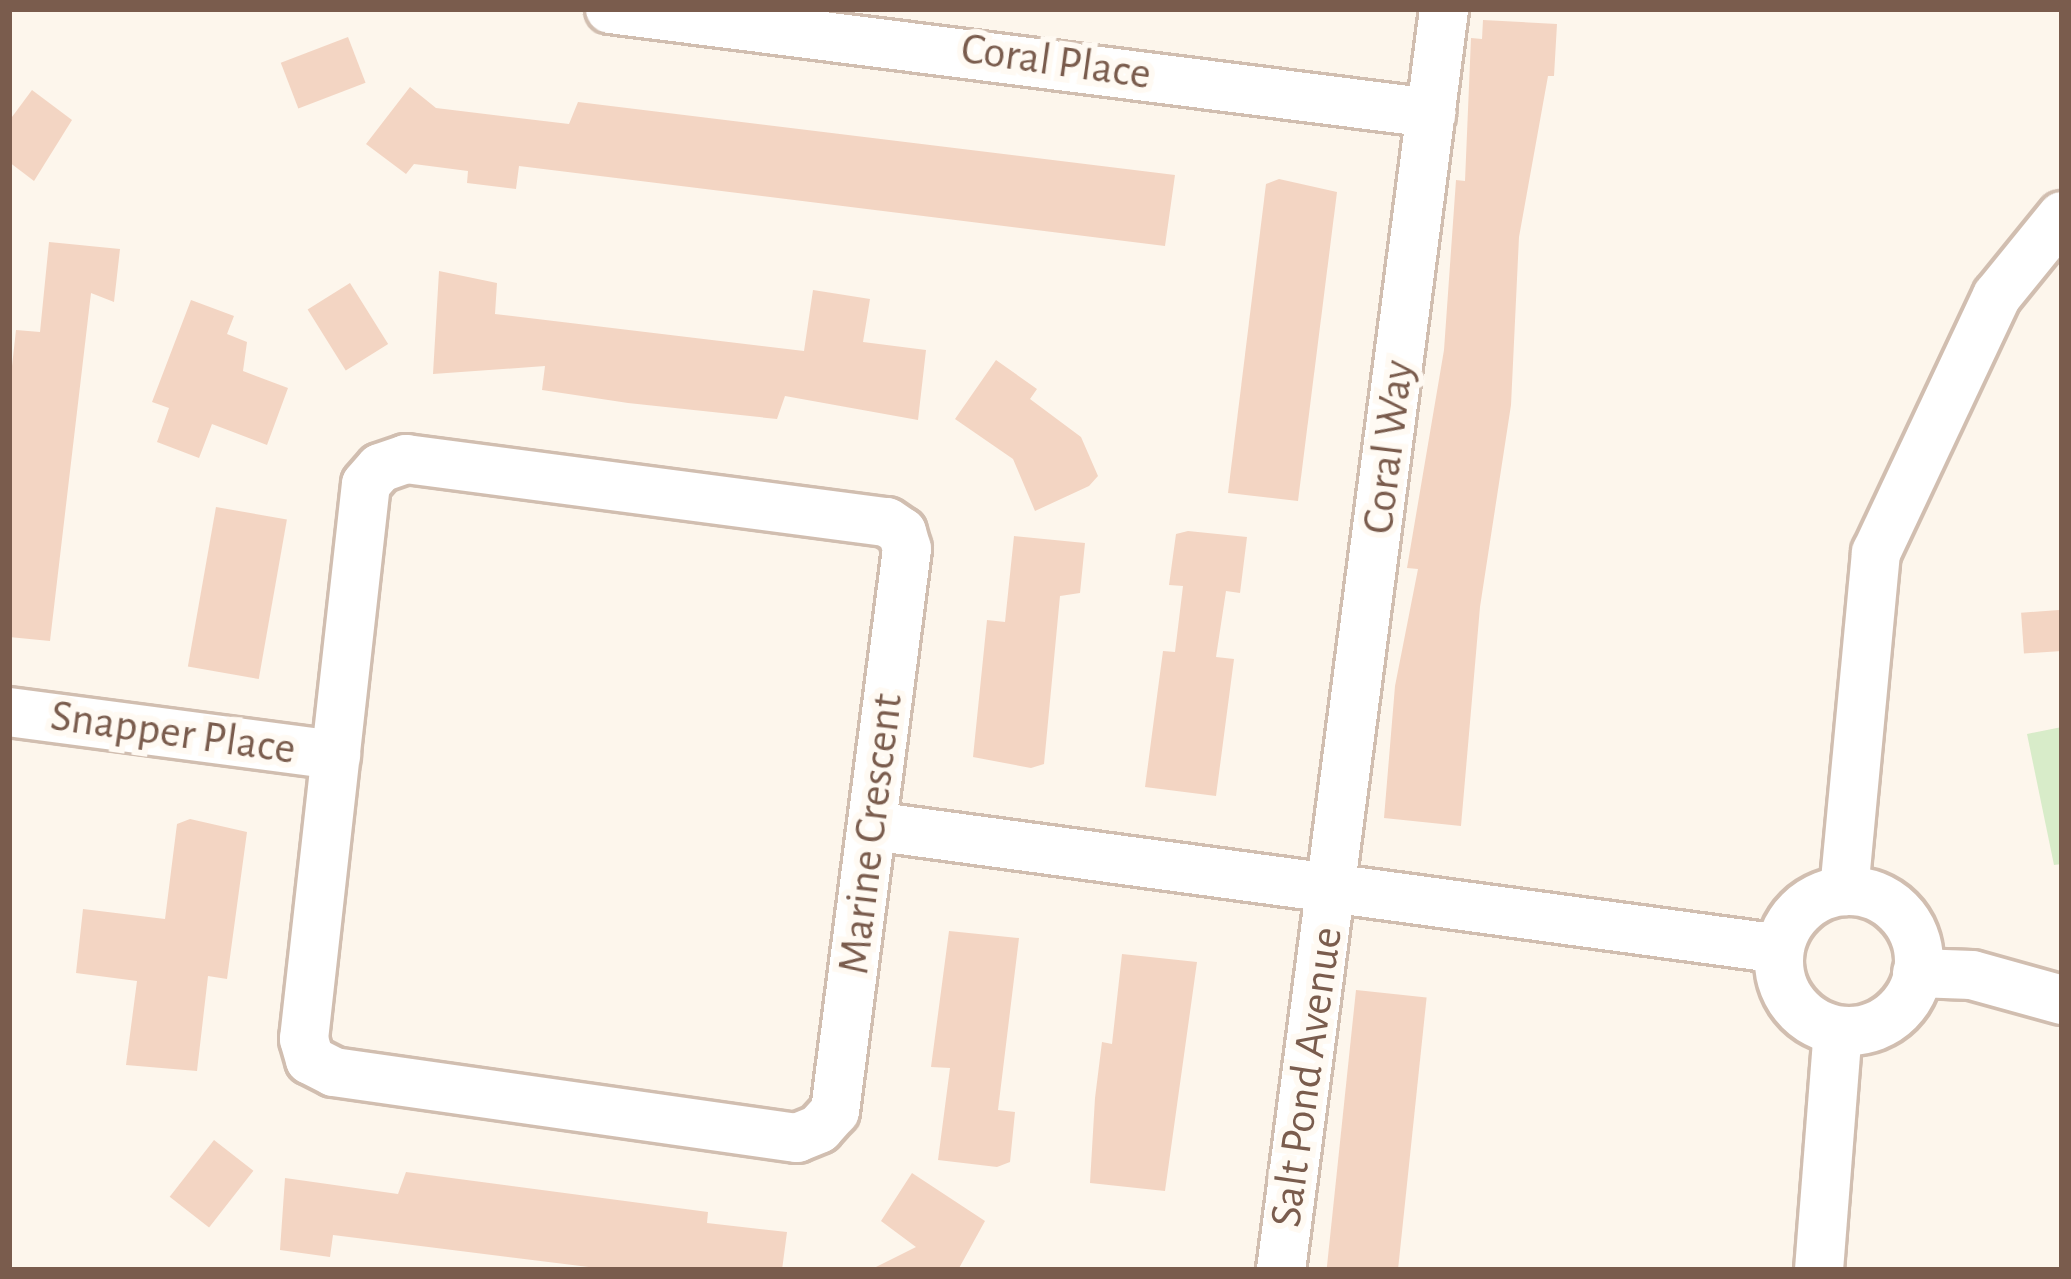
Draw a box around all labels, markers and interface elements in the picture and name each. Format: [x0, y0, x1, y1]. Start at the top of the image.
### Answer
street label: Coral Place [958, 22, 1154, 102]
street label: Coral Way [1352, 357, 1426, 537]
street label: Snapper Place [47, 689, 299, 777]
street label: Marine Crescent [827, 691, 915, 977]
street label: Salt Pond Avenue [1259, 924, 1355, 1230]

